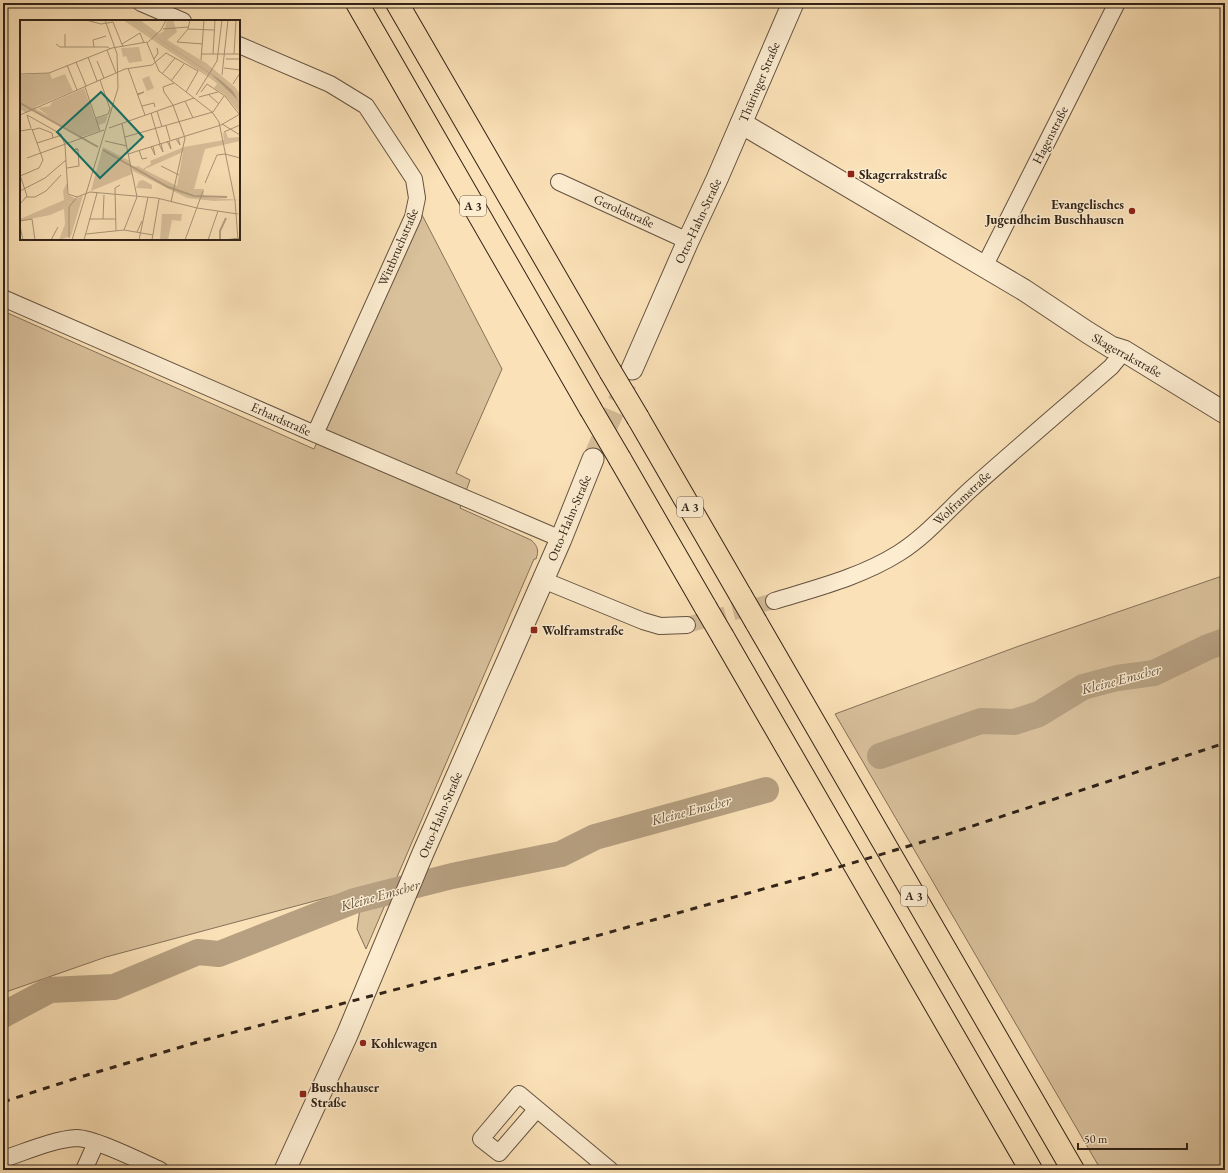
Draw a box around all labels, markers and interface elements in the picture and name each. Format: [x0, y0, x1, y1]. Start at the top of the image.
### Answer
inset map [20, 20, 240, 240]
street label: Thüringer Straße [734, 39, 784, 125]
street label: Hagenstraße [1028, 103, 1072, 167]
place label: Skagerrakstraße [859, 166, 948, 183]
marker: Skagerrakstraße [846, 169, 856, 179]
street label: Otto-Hahn-Straße [671, 176, 725, 266]
street label: Geroldstraße [591, 190, 657, 232]
road number: A 3 [460, 196, 486, 216]
place label: Evangelisches Jugendheim Buschhausen [984, 196, 1125, 228]
street label: Wittbruchstraße [374, 206, 422, 288]
marker: Evangelisches Jugendheim Buschhausen [1127, 206, 1137, 216]
street label: Skagerrakstraße [1089, 329, 1165, 381]
street label: Erhardstraße [248, 398, 314, 440]
street label: Wolframstraße [929, 467, 995, 529]
street label: Otto-Hahn-Straße [543, 472, 595, 564]
road number: A 3 [677, 497, 703, 517]
place label: Wolframstraße [542, 622, 624, 639]
marker: Wolframstraße [529, 625, 539, 635]
water label: Kleine Emscher [1078, 660, 1163, 698]
street label: Otto-Hahn-Straße [414, 769, 466, 861]
water label: Kleine Emscher [648, 791, 733, 829]
water label: Kleine Emscher [337, 875, 422, 915]
road number: A 3 [901, 886, 927, 906]
place label: Kohlewagen [371, 1035, 438, 1052]
marker: Kohlewagen [358, 1038, 368, 1048]
place label: Buschhauser Straße [311, 1079, 380, 1111]
marker: Buschhauser Straße [298, 1089, 308, 1099]
scale bar [1078, 1125, 1187, 1151]
text: 50 m [1084, 1131, 1108, 1147]

